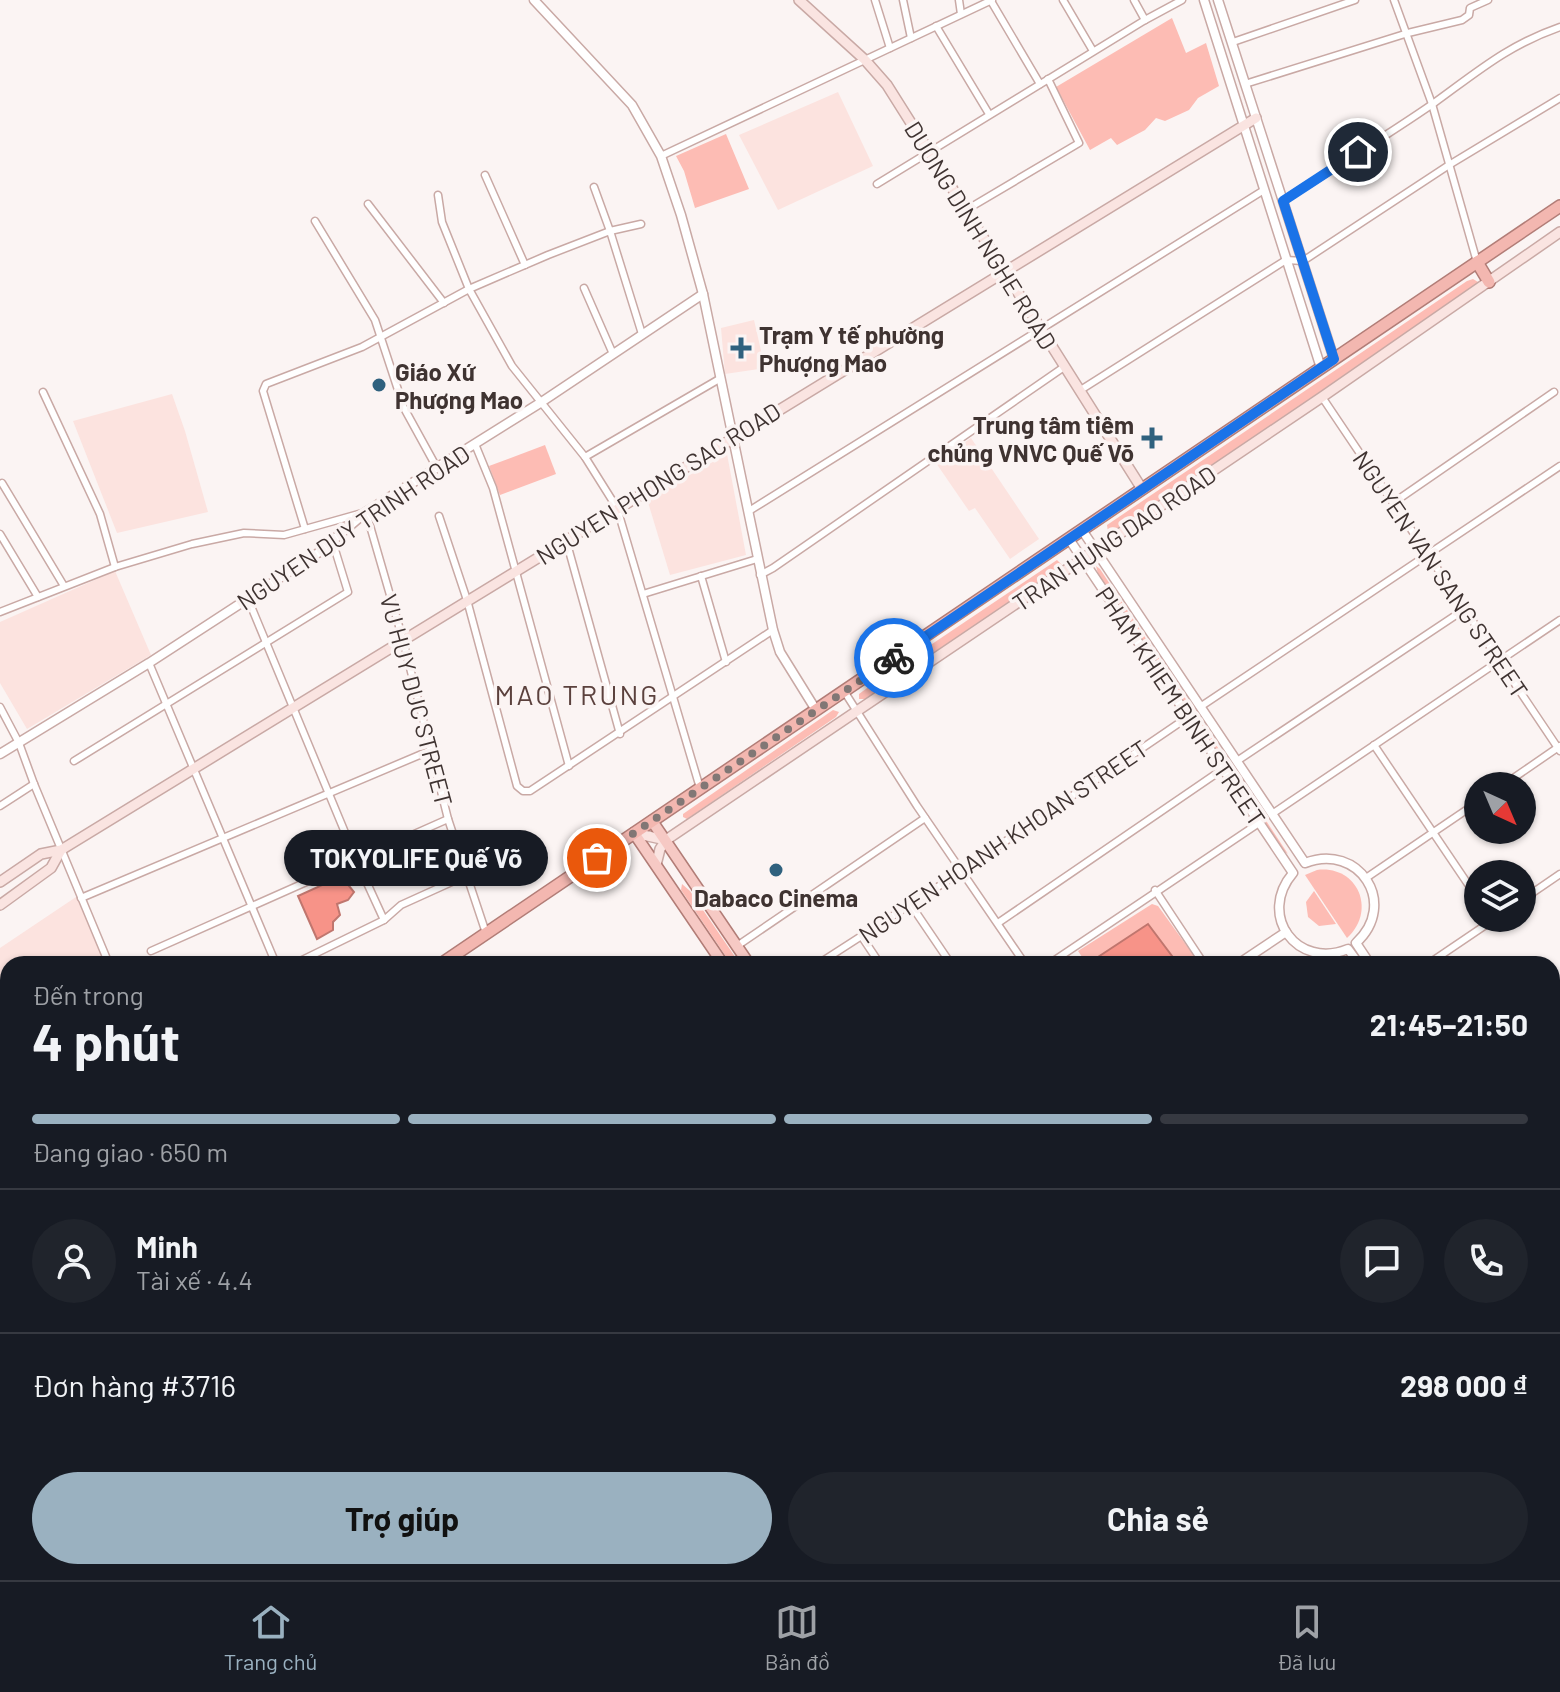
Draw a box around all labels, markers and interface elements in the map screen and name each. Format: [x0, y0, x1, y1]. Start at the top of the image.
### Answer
street label: DUONG DINH NGHE ROAD [899, 116, 1063, 354]
pin [1324, 118, 1392, 186]
icon: home [1336, 130, 1380, 174]
place label: Trạm Y tế phường Phượng Mao [759, 320, 944, 377]
marker: Trạm Y tế phường Phượng Mao [730, 337, 752, 359]
place label: Giáo Xứ Phượng Mao [395, 357, 523, 414]
marker: Giáo Xứ Phượng Mao [370, 376, 388, 394]
street label: NGUYEN PHONG SAC ROAD [531, 396, 785, 570]
place label: Trung tâm tiêm chủng VNVC Quế Võ [928, 410, 1134, 467]
marker: Trung tâm tiêm chủng VNVC Quế Võ [1141, 427, 1163, 449]
street label: NGUYEN DUY TRINH ROAD [231, 438, 475, 616]
street label: NGUYEN VAN SANG STREET [1347, 445, 1535, 703]
street label: TRAN HUNG DAO ROAD [1007, 459, 1221, 617]
street label: PHAM KHIEM BINH STREET [1090, 581, 1272, 831]
street label: VU HUY DUC STREET [375, 591, 459, 809]
courier [854, 618, 934, 698]
icon: bike [872, 636, 916, 680]
district label: MAO TRUNG [494, 677, 660, 711]
street label: NGUYEN HOANH KHOAN STREET [853, 733, 1153, 949]
north arrow [1464, 772, 1536, 844]
map controls [1464, 772, 1536, 932]
pin [563, 824, 631, 892]
callout: TOKYOLIFE Quế Võ [285, 830, 549, 886]
icon: bag [575, 836, 619, 880]
text: TOKYOLIFE Quế Võ [310, 842, 522, 873]
button: layers [1464, 860, 1536, 932]
marker: Dabaco Cinema [767, 861, 785, 879]
place label: Dabaco Cinema [694, 883, 858, 912]
text: Đến trong [32, 979, 144, 1010]
text: 21:45–21:50 [1370, 1006, 1528, 1042]
text: 4 phút [32, 1009, 180, 1071]
text: Đang giao · 650 m [32, 1136, 228, 1167]
button: person [32, 1219, 116, 1303]
button: chat [1340, 1219, 1424, 1303]
button: phone [1444, 1219, 1528, 1303]
text: Minh [136, 1228, 198, 1264]
text: Tài xế · 4.4 [136, 1264, 253, 1295]
text: Đơn hàng #3716 [32, 1367, 236, 1403]
text: 298 000 ₫ [1400, 1367, 1528, 1403]
button: Trợ giúp [32, 1472, 772, 1564]
button: Chia sẻ [788, 1472, 1528, 1564]
tab: Trang chủ [224, 1600, 317, 1674]
tab: Bản đồ [765, 1600, 830, 1674]
tab: Đã lưu [1277, 1600, 1336, 1674]

